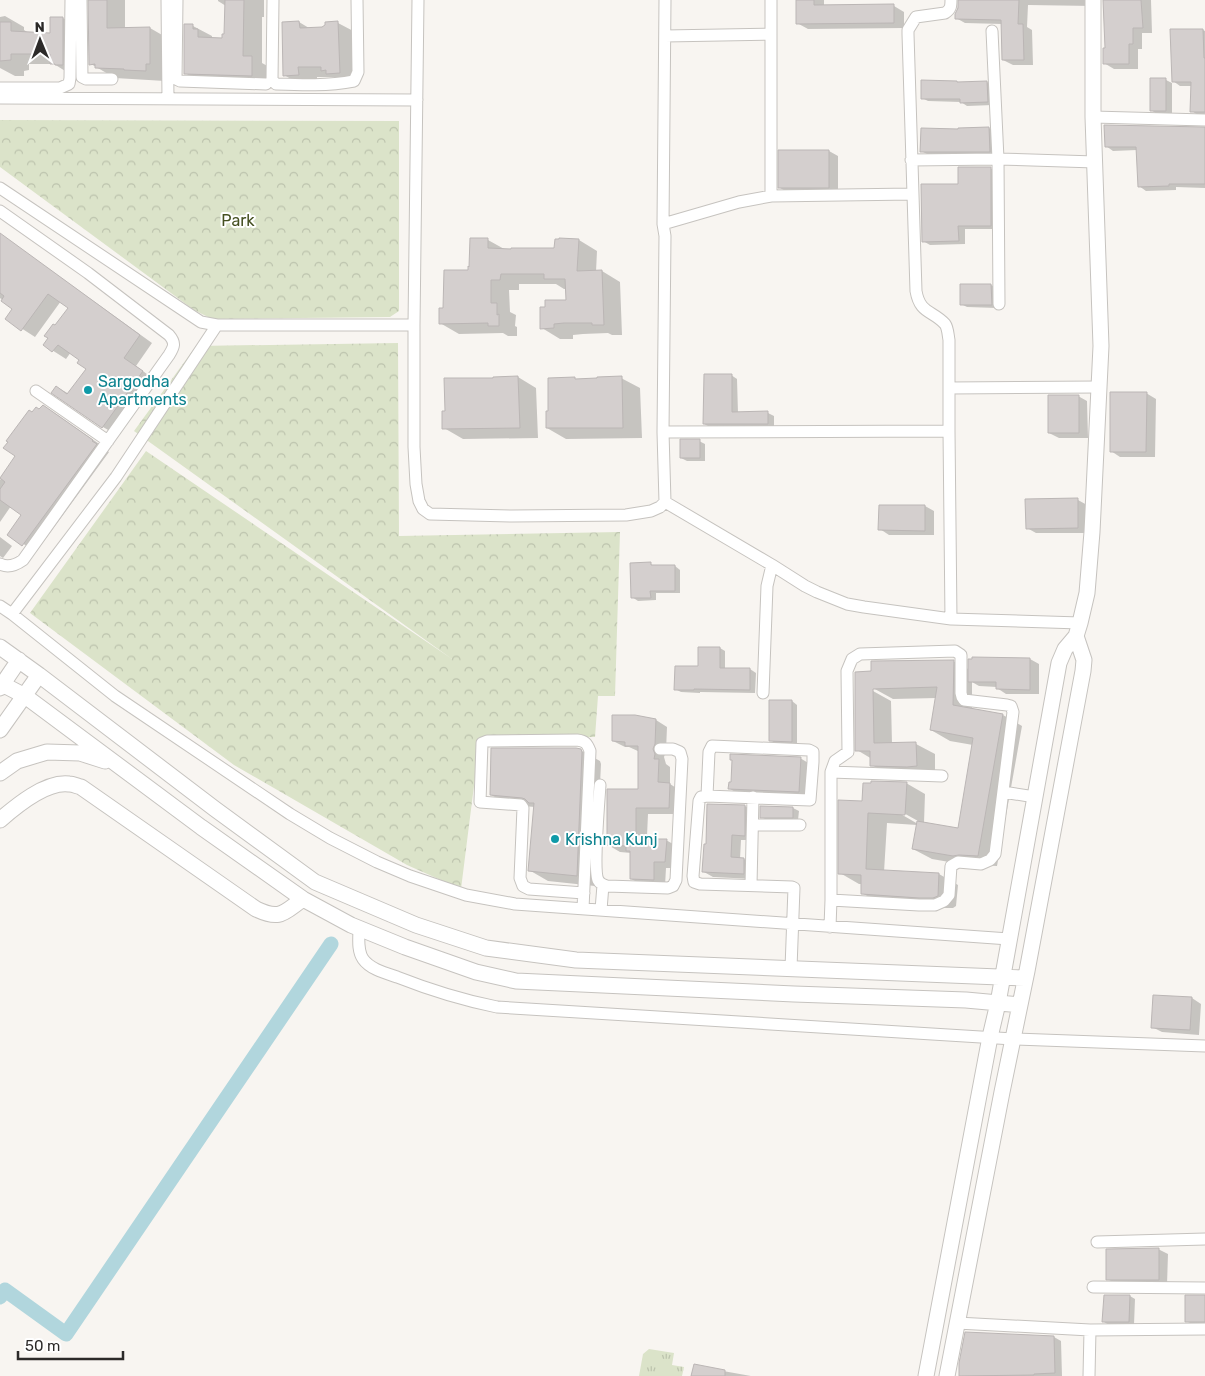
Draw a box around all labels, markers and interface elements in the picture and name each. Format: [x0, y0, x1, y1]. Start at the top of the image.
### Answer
north arrow [15, 15, 65, 65]
text: N [35, 19, 45, 36]
park label: Park [221, 211, 255, 230]
place label: Sargodha Apartments [98, 372, 187, 409]
marker: Sargodha Apartments [82, 384, 94, 396]
place label: Krishna Kunj [565, 830, 658, 849]
marker: Krishna Kunj [549, 833, 561, 845]
scale bar [18, 1328, 122, 1360]
text: 50 m [25, 1337, 60, 1355]

